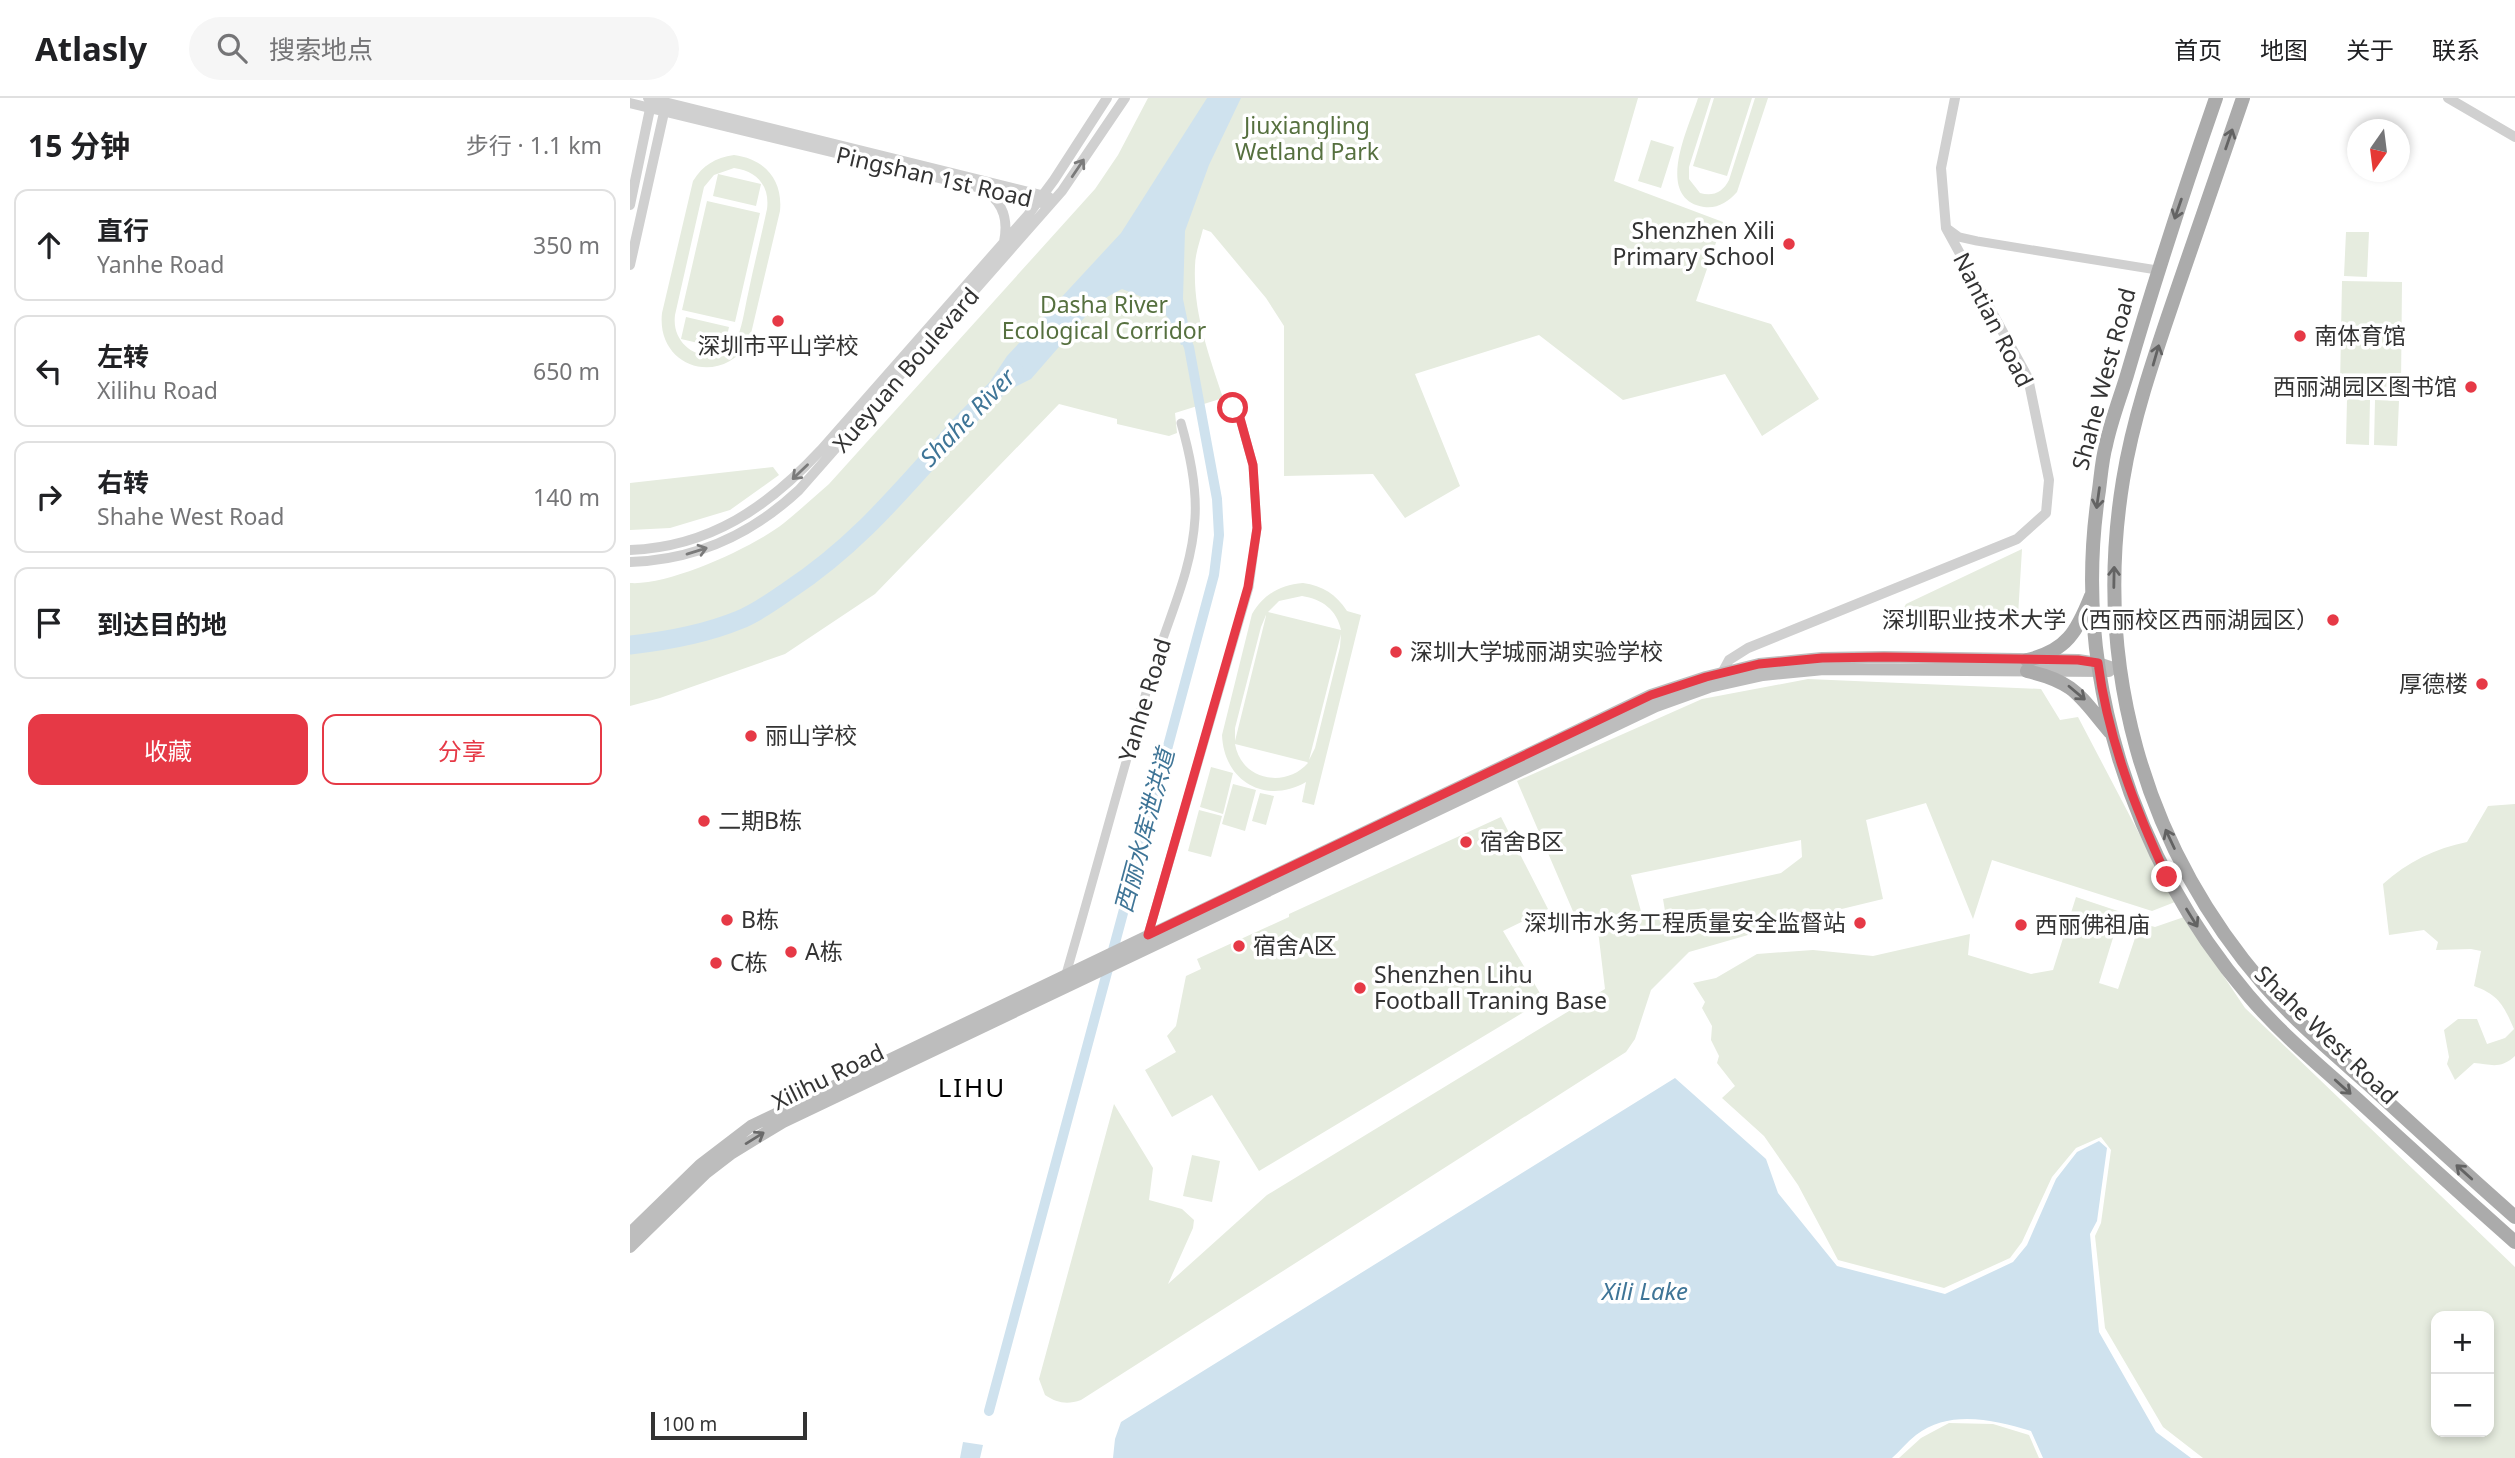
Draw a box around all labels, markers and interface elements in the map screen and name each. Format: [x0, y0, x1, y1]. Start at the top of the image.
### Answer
search box [189, 17, 679, 80]
text: Atlasly [35, 26, 147, 71]
icon: search [213, 29, 251, 67]
text: 搜索地点 [269, 31, 373, 67]
text: 首页 [2174, 33, 2222, 66]
text: 地图 [2260, 33, 2308, 66]
text: 关于 [2346, 33, 2394, 66]
text: 联系 [2432, 33, 2480, 66]
park label: Jiuxiangling Wetland Park [1235, 109, 1380, 167]
north arrow [2347, 119, 2410, 182]
text: 15 分钟 [28, 125, 130, 166]
text: 步行 · 1.1 km [466, 129, 602, 161]
one-way arrow [2224, 129, 2236, 151]
street label: Pingshan 1st Road [833, 138, 1035, 214]
one-way arrow [1072, 159, 1086, 179]
one-way arrow [2171, 198, 2184, 220]
text: 直行 [97, 212, 149, 248]
place label: Shenzhen Xili Primary School [1612, 214, 1775, 272]
icon: ahead [30, 226, 68, 264]
text: 350 m [533, 229, 600, 261]
marker: Shenzhen Xili Primary School [1781, 236, 1797, 252]
street label: Nantian Road [1946, 247, 2042, 392]
text: Yanhe Road [97, 248, 224, 280]
street label: Xueyuan Boulevard [825, 280, 986, 459]
street label: Shahe West Road [2063, 284, 2143, 473]
park label: Dasha River Ecological Corridor [1002, 288, 1207, 346]
marker: 深圳市平山学校 [770, 313, 786, 329]
place label: 南体育馆 [2314, 319, 2406, 351]
marker: 南体育馆 [2292, 328, 2308, 344]
place label: 深圳市平山学校 [698, 329, 859, 361]
text: 左转 [97, 338, 149, 374]
one-way arrow [2150, 344, 2163, 366]
icon: left [30, 352, 68, 390]
text: 650 m [533, 355, 600, 387]
water label: Shahe River [912, 360, 1023, 473]
place label: 西丽湖园区图书馆 [2273, 370, 2457, 402]
text: Xilihu Road [97, 374, 218, 406]
marker: 西丽湖园区图书馆 [2463, 379, 2479, 395]
route start [1217, 392, 1248, 423]
one-way arrow [792, 463, 809, 480]
text: 右转 [97, 464, 149, 500]
icon: right [30, 478, 68, 516]
text: 140 m [533, 481, 600, 513]
one-way arrow [2091, 487, 2104, 509]
text: Shahe West Road [97, 500, 284, 532]
one-way arrow [686, 543, 708, 556]
one-way arrow [2107, 566, 2121, 589]
place label: 深圳职业技术大学（西丽校区西丽湖园区） [1882, 603, 2319, 635]
icon: arrive [30, 604, 68, 642]
text: 到达目的地 [97, 606, 227, 642]
marker: 深圳职业技术大学（西丽校区西丽湖园区） [2325, 612, 2341, 628]
street label: Yanhe Road [1110, 634, 1178, 765]
place label: 深圳大学城丽湖实验学校 [1410, 635, 1663, 667]
marker: 深圳大学城丽湖实验学校 [1388, 644, 1404, 660]
place label: 厚德楼 [2399, 667, 2468, 699]
marker: 厚德楼 [2474, 676, 2490, 692]
one-way arrow [2068, 686, 2086, 701]
button: 收藏 [28, 714, 308, 785]
button: 分享 [322, 714, 602, 785]
place label: 丽山学校 [765, 719, 857, 751]
marker: 丽山学校 [743, 728, 759, 744]
water label: 西丽水库泄洪道 [1106, 742, 1182, 916]
place label: 二期B栋 [718, 804, 802, 836]
marker: 二期B栋 [696, 813, 712, 829]
place label: 宿舍B区 [1480, 825, 1564, 857]
one-way arrow [2163, 829, 2176, 850]
marker: 宿舍B区 [1458, 834, 1474, 850]
route end [2151, 861, 2182, 892]
place label: B栋 [741, 903, 779, 935]
place label: 深圳市水务工程质量安全监督站 [1524, 906, 1846, 938]
one-way arrow [2185, 907, 2199, 927]
place label: 西丽佛祖庙 [2035, 908, 2150, 940]
marker: B栋 [719, 912, 735, 928]
marker: 深圳市水务工程质量安全监督站 [1852, 915, 1868, 931]
marker: 西丽佛祖庙 [2013, 917, 2029, 933]
place label: 宿舍A区 [1253, 929, 1337, 961]
place label: A栋 [805, 935, 843, 967]
marker: 宿舍A区 [1231, 938, 1247, 954]
marker: A栋 [783, 944, 799, 960]
place label: C栋 [730, 946, 768, 978]
marker: C栋 [708, 955, 724, 971]
place label: Shenzhen Lihu Football Traning Base [1374, 958, 1607, 1016]
street label: Shahe West Road [2248, 958, 2405, 1111]
marker: Shenzhen Lihu Football Traning Base [1352, 980, 1368, 996]
street label: Xilihu Road [766, 1035, 889, 1117]
district label: LIHU [938, 1069, 1006, 1105]
one-way arrow [2334, 1078, 2351, 1095]
one-way arrow [745, 1131, 765, 1145]
one-way arrow [2456, 1163, 2473, 1180]
water label: Xili Lake [1600, 1274, 1688, 1307]
map controls [2431, 1311, 2494, 1437]
button: + [2431, 1311, 2494, 1374]
button: − [2431, 1374, 2494, 1437]
scale bar [651, 1409, 807, 1441]
text: 100 m [662, 1411, 717, 1437]

